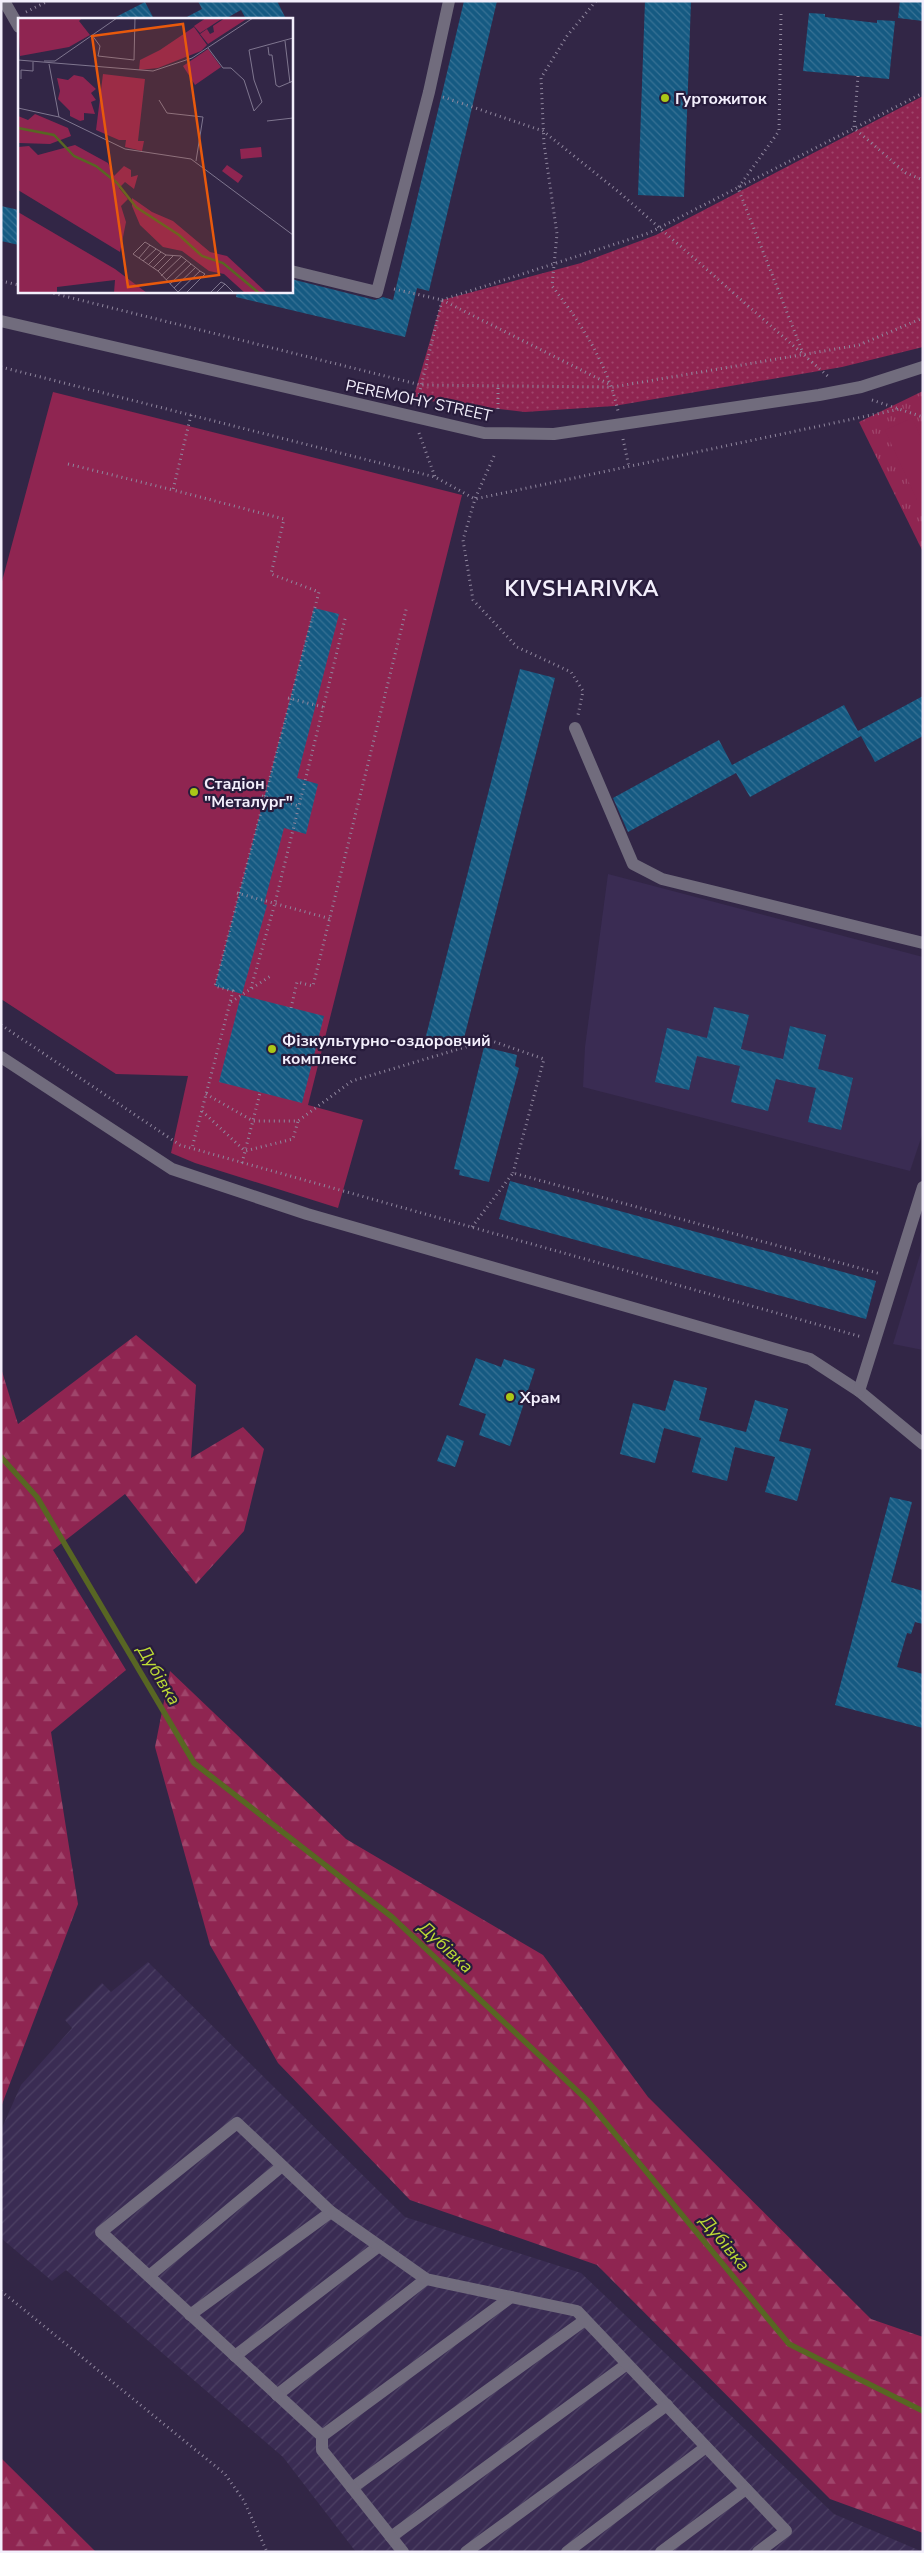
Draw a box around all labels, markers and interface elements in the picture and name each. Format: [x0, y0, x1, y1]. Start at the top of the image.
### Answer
inset map [18, 18, 292, 292]
place label: Гуртожиток [675, 88, 768, 110]
marker: Гуртожиток [659, 92, 671, 104]
street label: PEREMOHY STREET [343, 375, 494, 427]
district label: KIVSHARIVKA [505, 575, 659, 603]
place label: Стадіон "Металург" [204, 773, 293, 813]
marker: Стадіон "Металург" [188, 786, 200, 798]
place label: Фізкультурно-оздоровчий комплекс [282, 1030, 491, 1070]
marker: Фізкультурно-оздоровчий комплекс [266, 1043, 278, 1055]
place label: Храм [519, 1387, 561, 1409]
marker: Храм [504, 1391, 516, 1403]
water label: Дубівка [131, 1639, 186, 1710]
water label: Дубівка [413, 1915, 479, 1979]
water label: Дубівка [694, 2209, 756, 2276]

